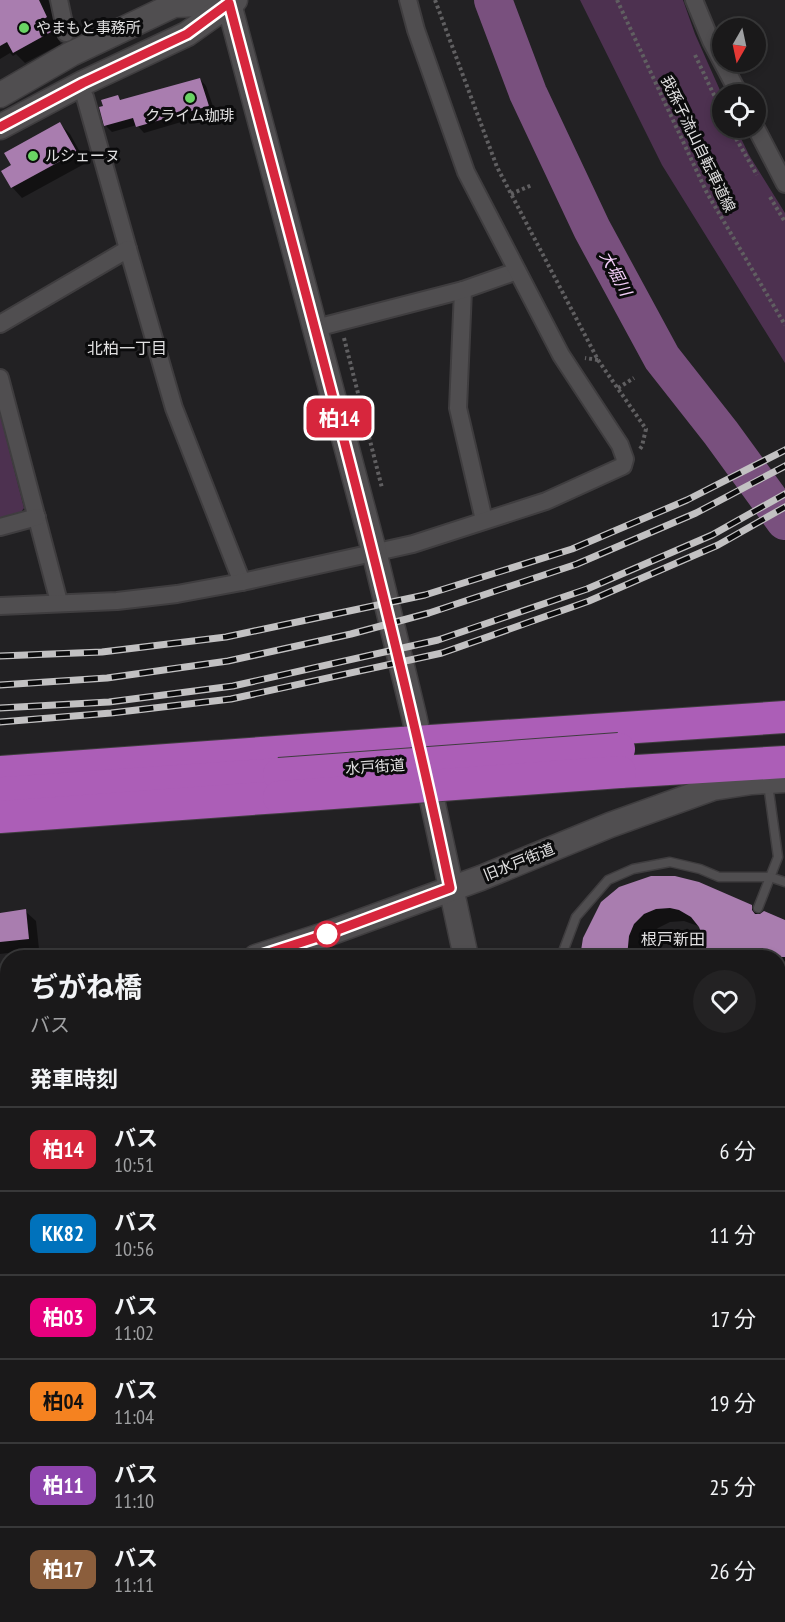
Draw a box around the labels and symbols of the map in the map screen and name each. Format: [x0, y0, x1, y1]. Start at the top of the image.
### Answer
place label: やまもと事務所 [36, 18, 141, 37]
north arrow [712, 18, 766, 72]
marker: やまもと事務所 [17, 21, 31, 35]
street label: 我孫子流山自転車道線 [657, 72, 740, 215]
marker: クライム珈琲 [183, 91, 197, 105]
place label: クライム珈琲 [145, 106, 235, 125]
place label: ルシェーヌ [45, 146, 120, 165]
marker: ルシェーヌ [26, 149, 40, 163]
water label: 大堀川 [596, 247, 637, 301]
district label: 北柏一丁目 [87, 338, 167, 358]
line badge: 柏14 [304, 398, 374, 438]
street label: 水戸街道 [344, 755, 406, 778]
street label: 旧水戸街道 [480, 839, 557, 884]
unlabelled marker [314, 921, 340, 947]
district label: 根戸新田 [641, 929, 705, 949]

